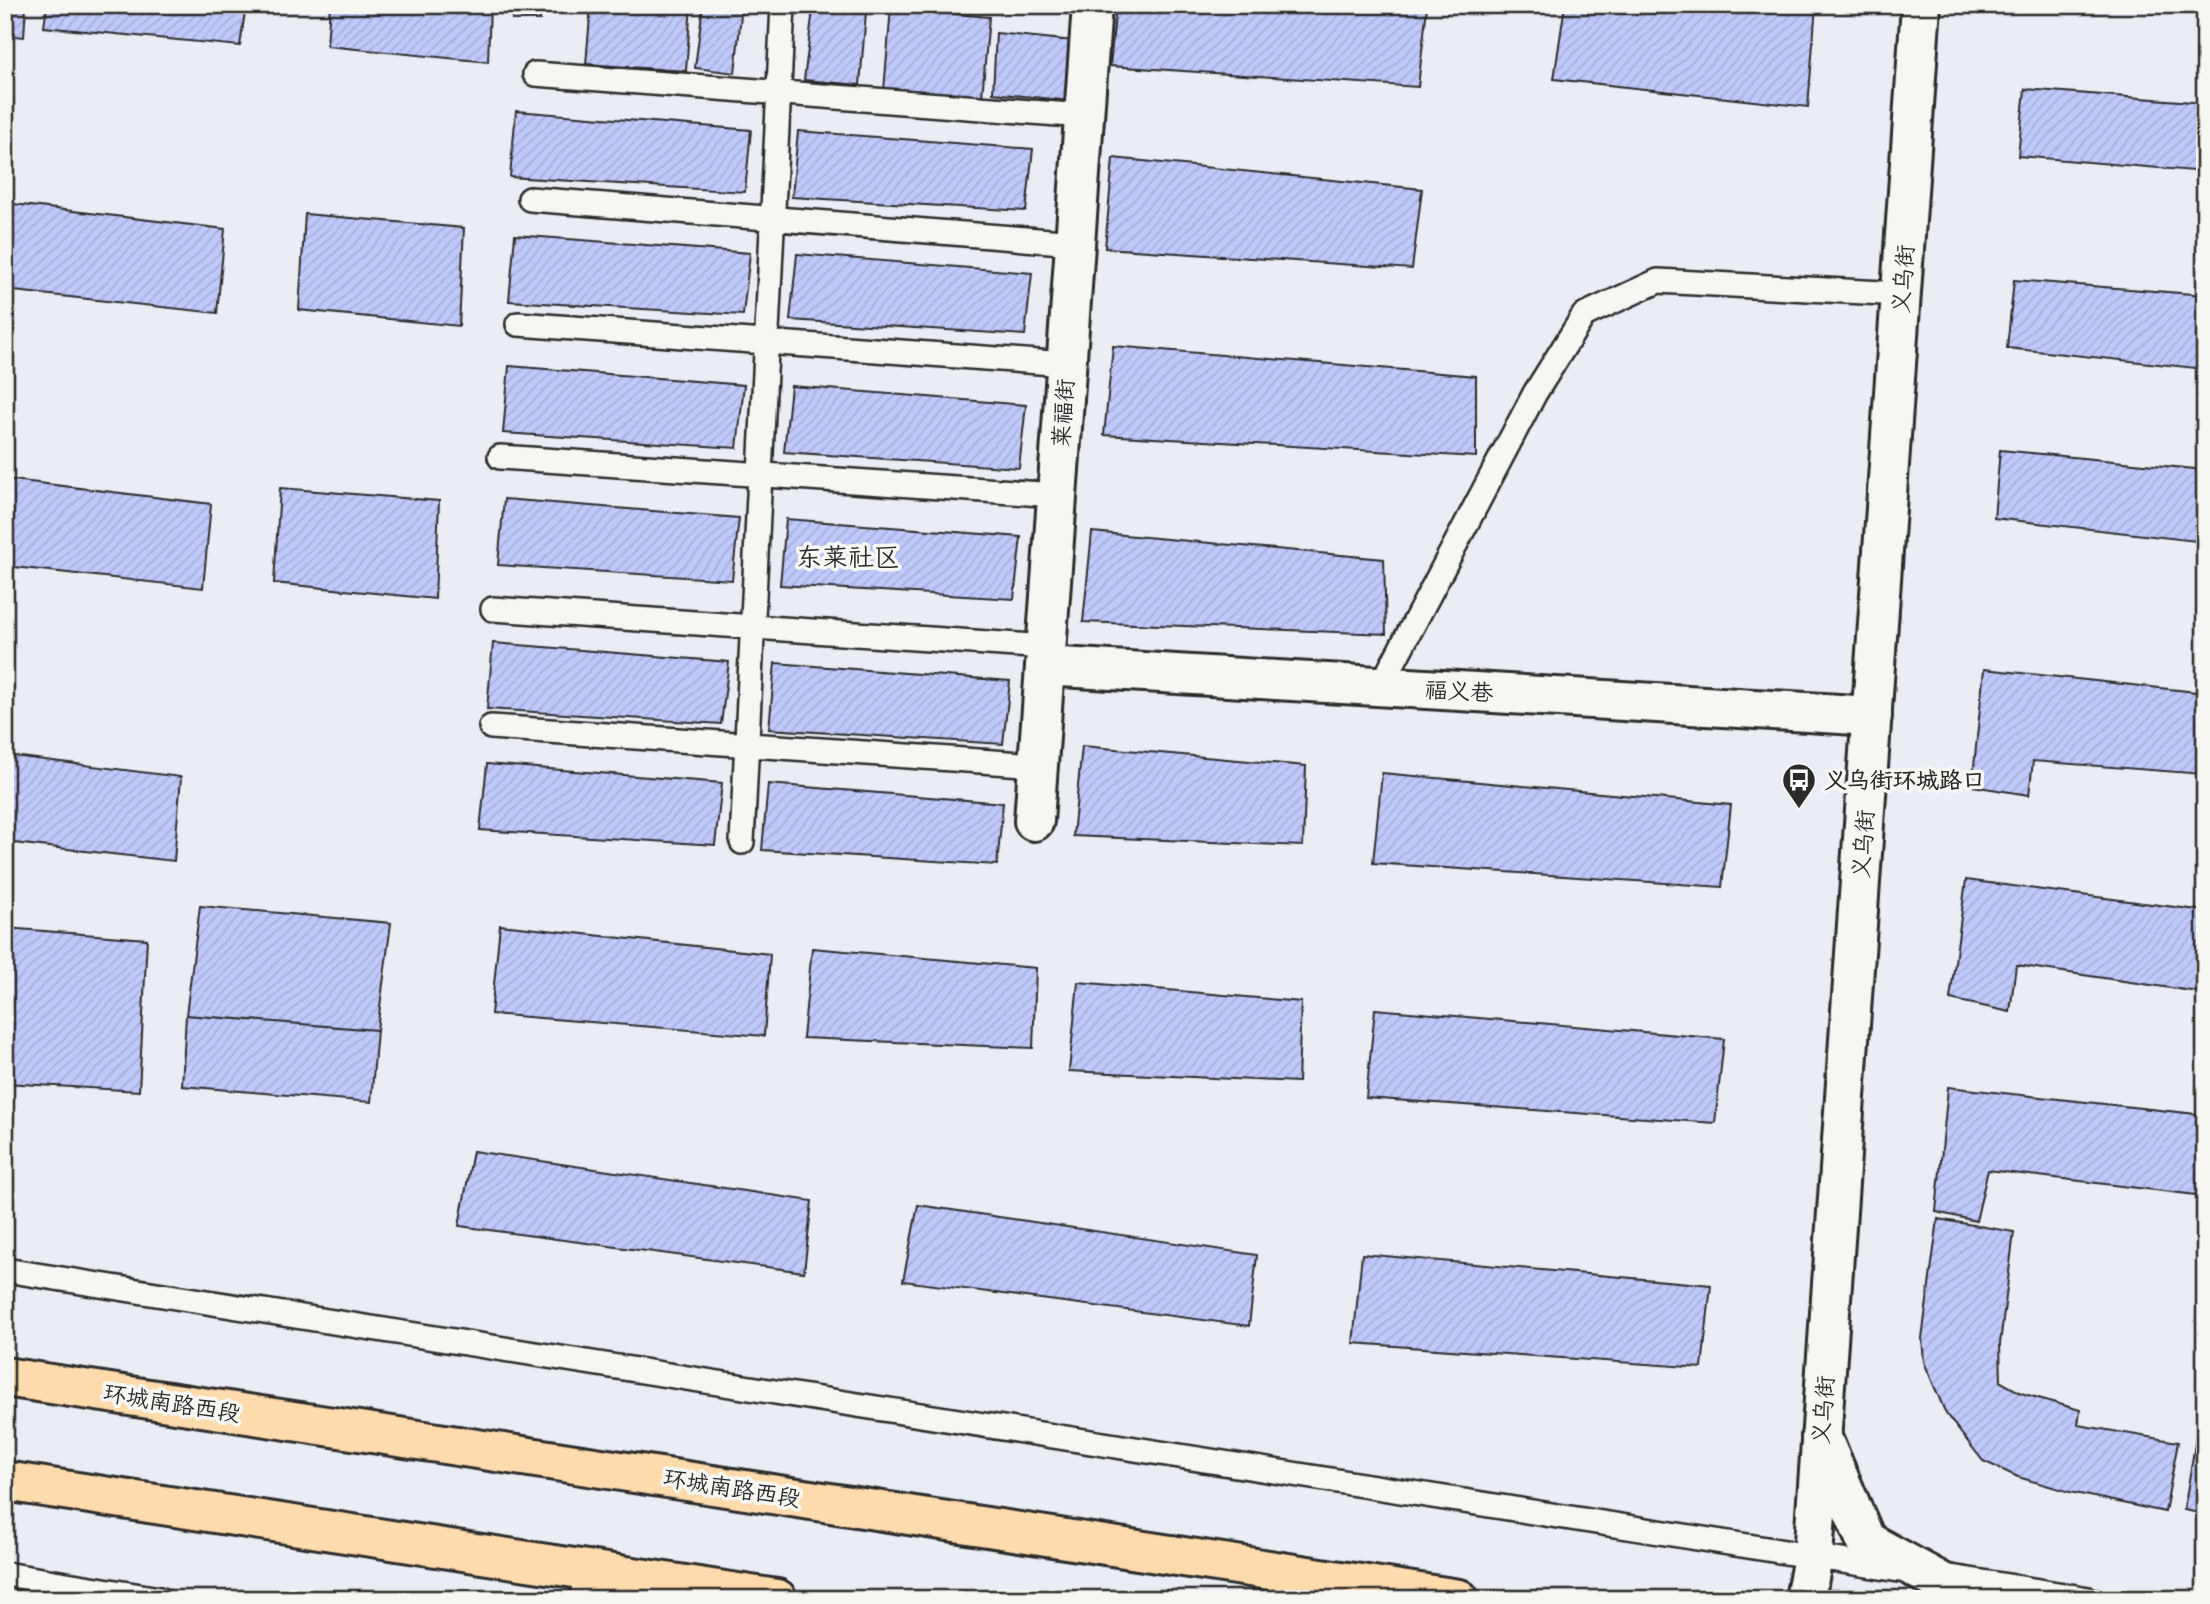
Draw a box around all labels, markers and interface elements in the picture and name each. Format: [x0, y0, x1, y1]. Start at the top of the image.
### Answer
street label: 义乌街 [1882, 243, 1921, 315]
street label: 莱福街 [1042, 377, 1081, 449]
district label: 东莱社区 [796, 536, 900, 575]
street label: 福义巷 [1424, 670, 1495, 709]
bus stop icon: 义乌街环城路口 [1780, 761, 1818, 810]
place label: 义乌街环城路口 [1824, 761, 1985, 796]
street label: 义乌街 [1842, 808, 1881, 880]
street label: 环城南路西段 [101, 1373, 243, 1430]
street label: 义乌街 [1802, 1374, 1841, 1446]
street label: 环城南路西段 [661, 1458, 803, 1515]

